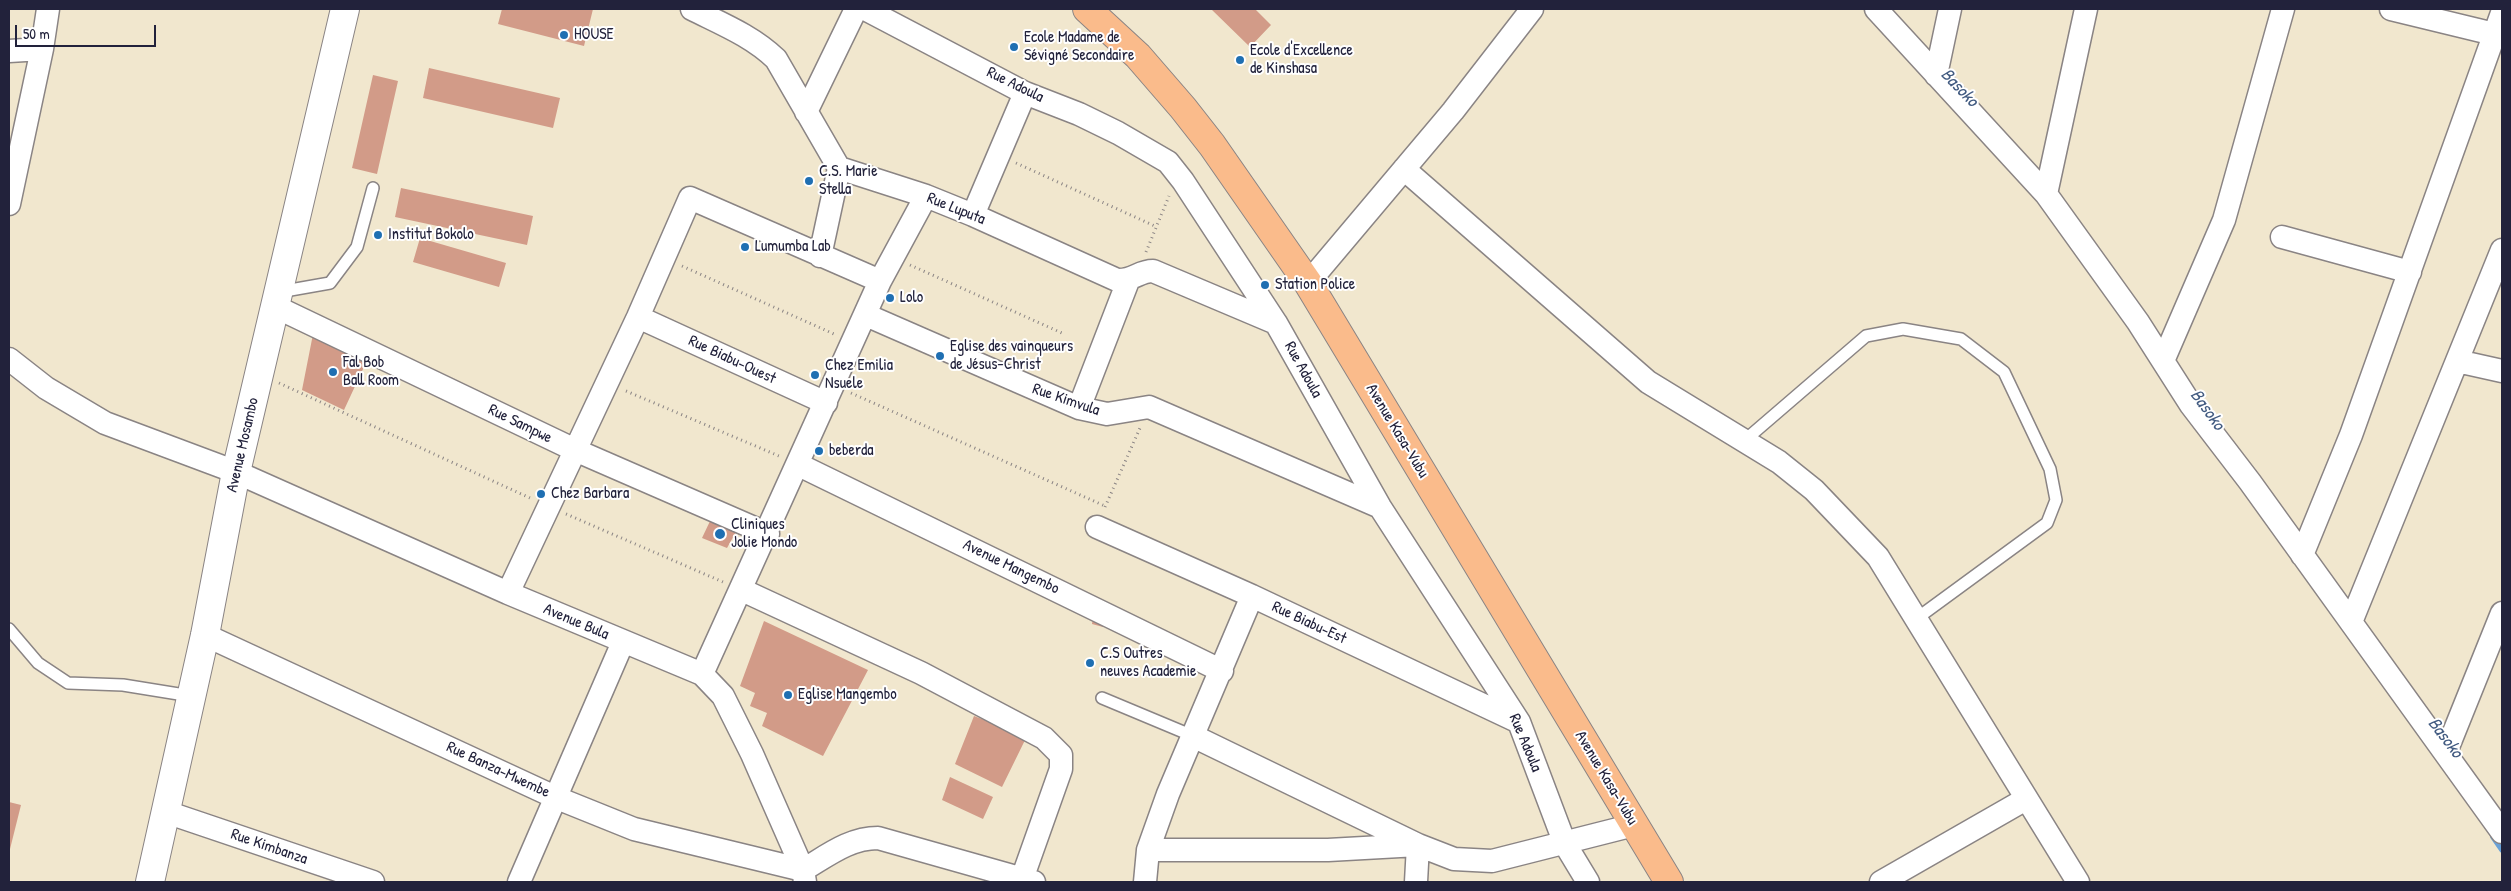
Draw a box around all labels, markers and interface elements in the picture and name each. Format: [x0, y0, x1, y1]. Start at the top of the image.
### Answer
scale bar [18, 15, 159, 47]
text: 50 m [23, 23, 50, 44]
place label: HOUSE [574, 25, 614, 45]
place label: Ecole Madame de Sévigné Secondaire [1024, 28, 1134, 66]
marker: HOUSE [558, 29, 570, 41]
marker: Ecole Madame de Sévigné Secondaire [1008, 41, 1020, 53]
place label: Ecole d'Excellence de Kinshasa [1250, 41, 1353, 79]
marker: Ecole d'Excellence de Kinshasa [1234, 54, 1246, 66]
street label: Rue Adoula [983, 63, 1047, 107]
water label: Basoko [1936, 64, 1982, 112]
place label: C.S. Marie Stella [819, 162, 878, 200]
marker: C.S. Marie Stella [803, 175, 815, 187]
street label: Rue Luputa [924, 189, 988, 229]
place label: Institut Bokolo [388, 225, 474, 245]
marker: Institut Bokolo [372, 229, 384, 241]
place label: Lumumba Lab [755, 237, 831, 257]
marker: Lumumba Lab [739, 241, 751, 253]
place label: Station Police [1275, 275, 1355, 295]
marker: Station Police [1259, 279, 1271, 291]
place label: Lolo [900, 288, 923, 308]
marker: Lolo [884, 292, 896, 304]
street label: Rue Biabu-Ouest [685, 331, 779, 389]
place label: Eglise des vainqueurs de Jésus-Christ [950, 337, 1073, 375]
street label: Rue Adoula [1280, 339, 1326, 401]
marker: Eglise des vainqueurs de Jésus-Christ [934, 350, 946, 362]
place label: Fal Bob Ball Room [343, 353, 399, 391]
place label: Chez Emilia Nsuele [825, 356, 893, 394]
marker: Fal Bob Ball Room [327, 366, 339, 378]
marker: Chez Emilia Nsuele [809, 369, 821, 381]
street label: Rue Kimvula [1030, 380, 1102, 420]
street label: Avenue Kasa-Vubu [1361, 381, 1433, 481]
water label: Basoko [2185, 385, 2229, 435]
street label: Avenue Mosambo [223, 396, 263, 494]
street label: Rue Sampwe [485, 400, 555, 448]
place label: beberda [829, 441, 874, 461]
marker: beberda [813, 445, 825, 457]
place label: Chez Barbara [551, 484, 629, 504]
marker: Chez Barbara [535, 488, 547, 500]
place label: Cliniques Jolie Mondo [731, 515, 797, 553]
marker: Cliniques Jolie Mondo [713, 527, 727, 541]
street label: Avenue Mangembo [960, 535, 1062, 599]
street label: Rue Biabu-Est [1269, 597, 1349, 649]
street label: Avenue Bula [540, 600, 612, 644]
place label: C.S Outres neuves Academie [1100, 644, 1196, 682]
marker: C.S Outres neuves Academie [1084, 657, 1096, 669]
place label: Eglise Mangembo [798, 685, 897, 705]
marker: Eglise Mangembo [782, 689, 794, 701]
street label: Rue Adoula [1504, 711, 1546, 775]
water label: Basoko [2423, 713, 2467, 763]
street label: Avenue Kasa-Vubu [1570, 728, 1642, 828]
street label: Rue Banza-Mwembe [443, 738, 553, 802]
street label: Rue Kimbanza [228, 825, 310, 869]

